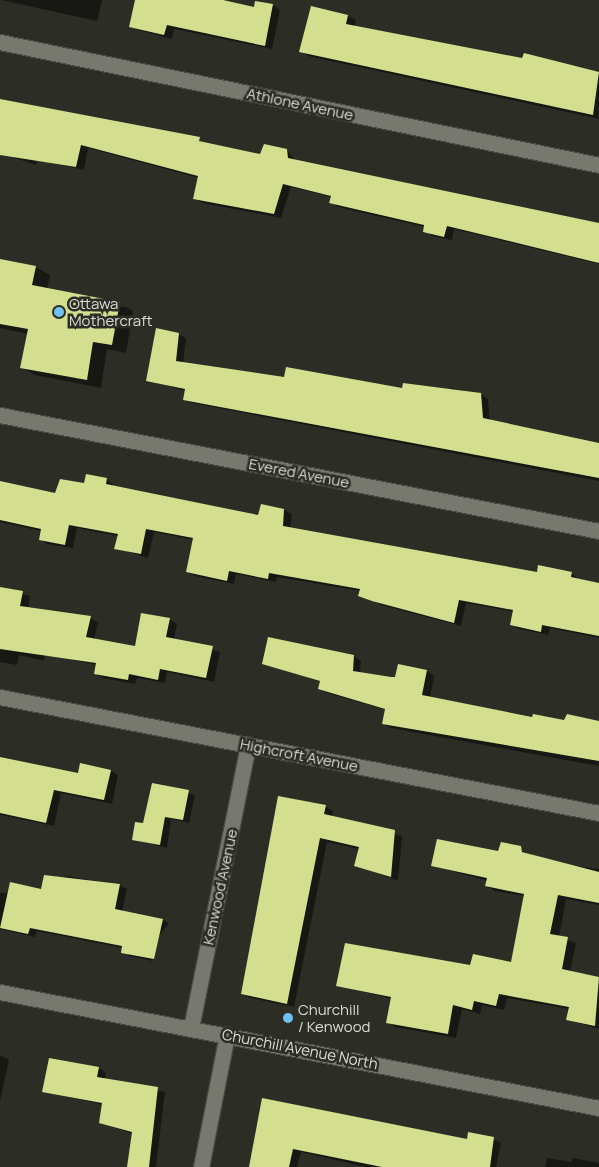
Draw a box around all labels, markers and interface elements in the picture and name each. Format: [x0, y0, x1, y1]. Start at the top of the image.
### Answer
street label: Athlone Avenue [245, 84, 355, 124]
place label: Ottawa Mothercraft [69, 294, 152, 329]
marker: Ottawa Mothercraft [53, 306, 65, 318]
street label: Evered Avenue [247, 454, 351, 492]
street label: Highcroft Avenue [239, 735, 359, 775]
street label: Kenwood Avenue [199, 827, 241, 947]
place label: Churchill / Kenwood [298, 1000, 370, 1035]
marker: Churchill / Kenwood [282, 1012, 294, 1024]
street label: Churchill Avenue North [221, 1025, 379, 1073]

